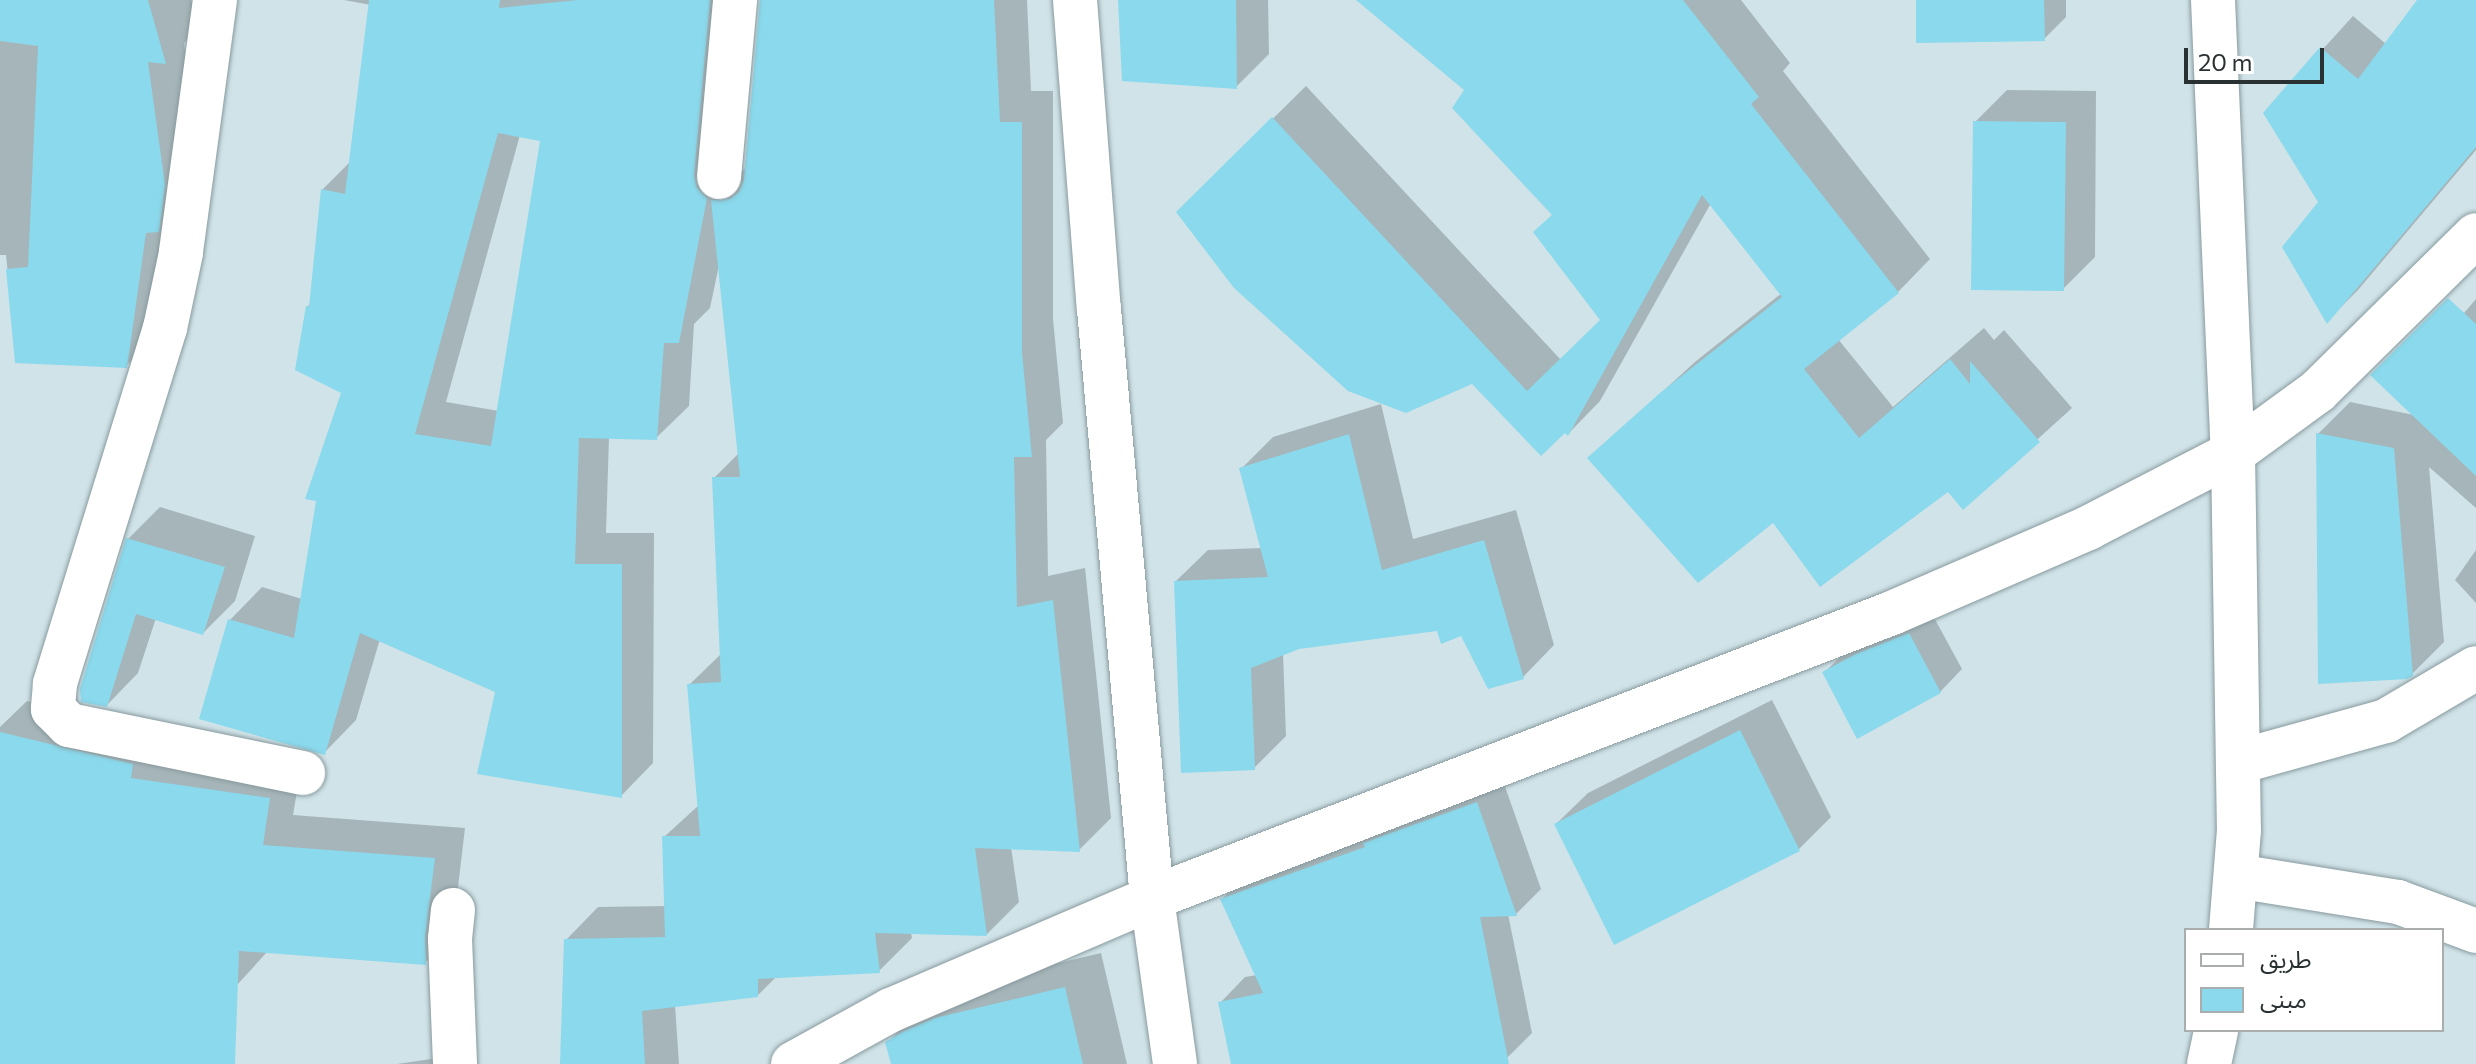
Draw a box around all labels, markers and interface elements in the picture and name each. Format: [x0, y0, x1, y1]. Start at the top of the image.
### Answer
scale bar [2188, 32, 2328, 82]
text: 20 m [2198, 47, 2252, 76]
legend [2184, 928, 2444, 1032]
text: طريق [2260, 944, 2312, 973]
text: مبنى [2260, 984, 2307, 1013]

